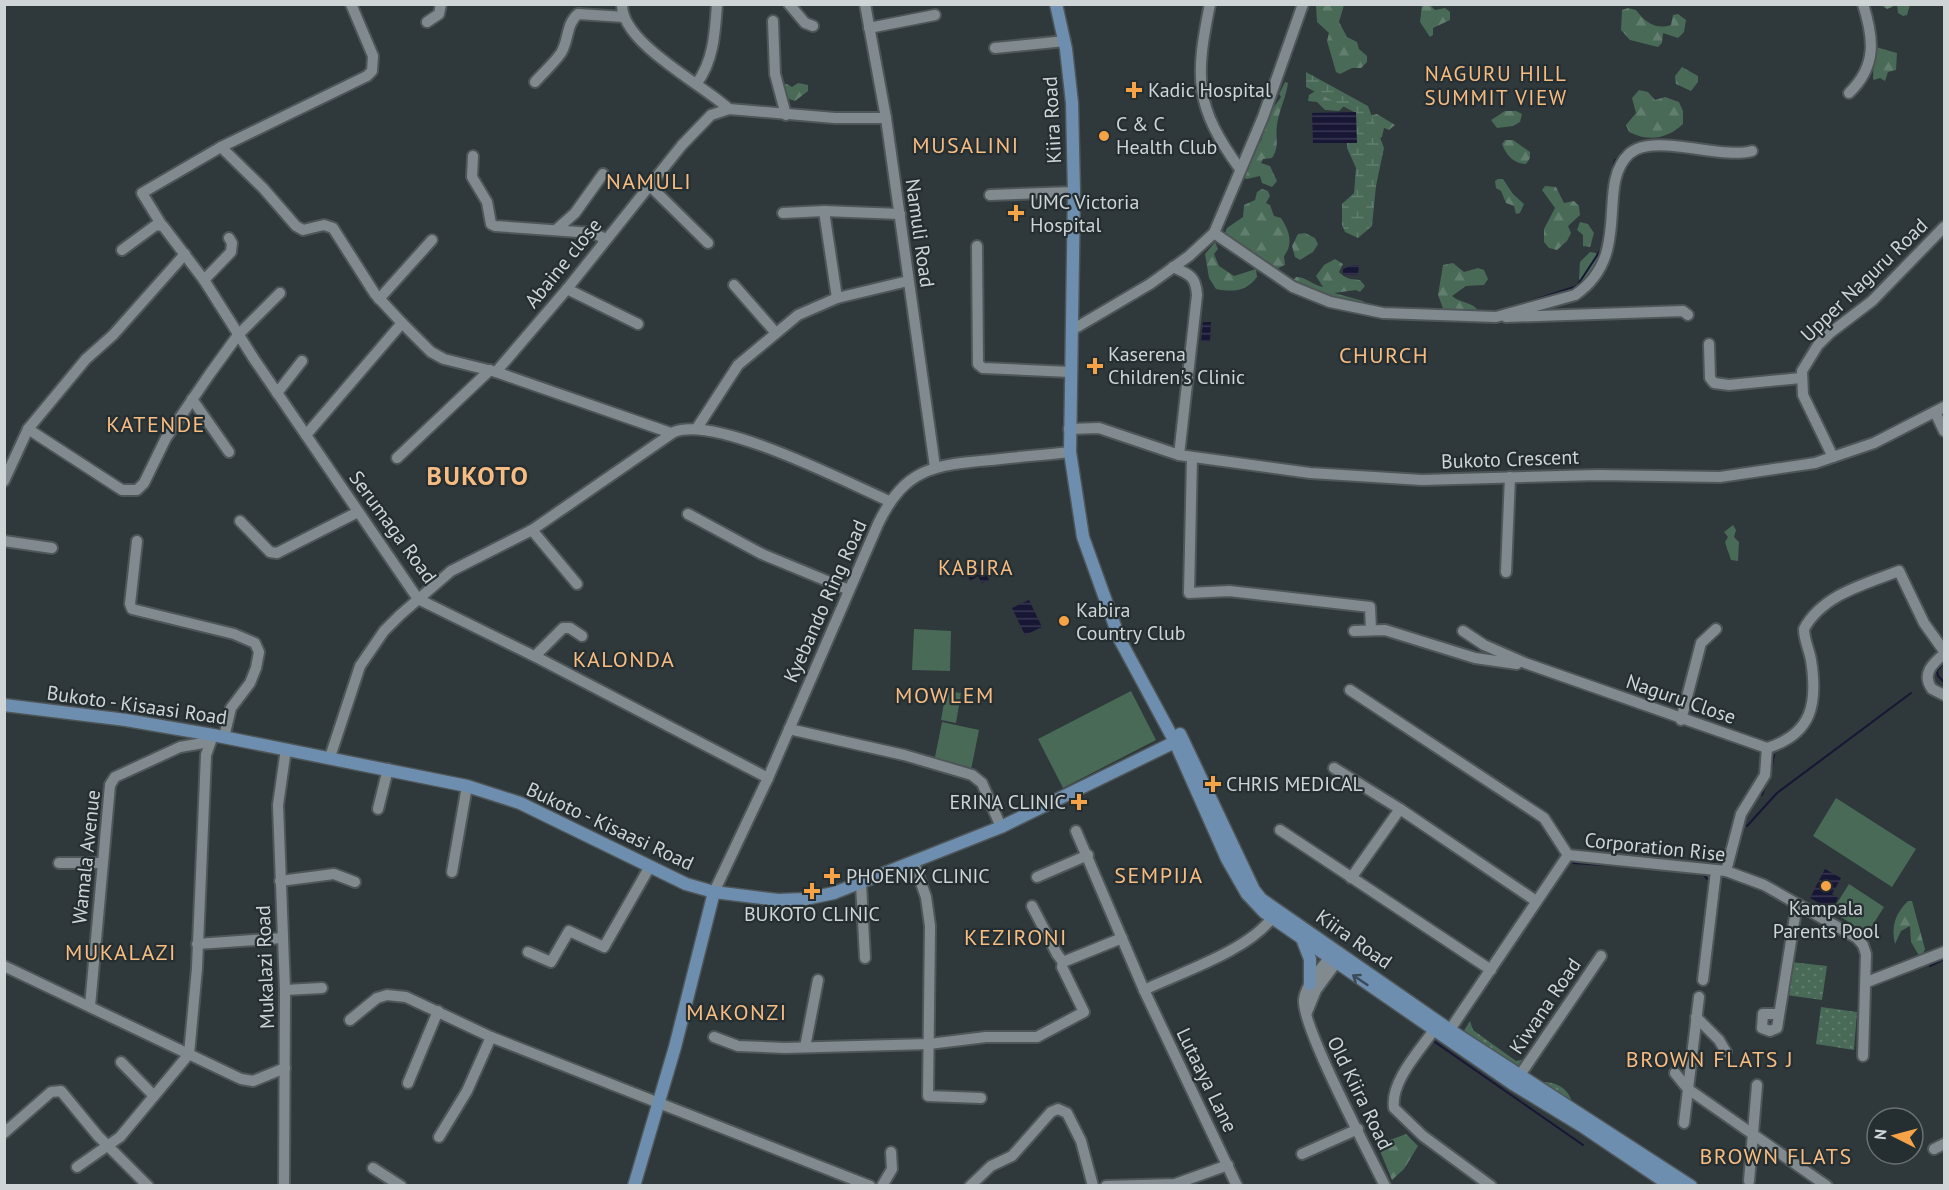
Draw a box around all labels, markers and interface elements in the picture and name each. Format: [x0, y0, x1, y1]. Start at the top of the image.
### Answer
district label: NAGURU HILL SUMMIT VIEW [1424, 60, 1568, 111]
street label: Kiira Road [1037, 76, 1067, 164]
place label: Kadic Hospital [1148, 77, 1271, 103]
marker: Kadic Hospital [1125, 81, 1143, 99]
place label: C & C Health Club [1116, 111, 1217, 160]
marker: C & C Health Club [1097, 129, 1111, 143]
district label: MUSALINI [912, 131, 1020, 159]
district label: NAMULI [606, 167, 692, 195]
street label: Namuli Road [900, 177, 940, 289]
place label: UMC Victoria Hospital [1030, 189, 1139, 238]
marker: UMC Victoria Hospital [1007, 204, 1025, 222]
street label: Abaine close [519, 213, 607, 313]
street label: Upper Naguru Road [1795, 213, 1933, 347]
place label: Kaserena Children's Clinic [1108, 341, 1245, 390]
district label: CHURCH [1339, 341, 1429, 369]
marker: Kaserena Children's Clinic [1086, 357, 1104, 375]
district label: KATENDE [106, 410, 206, 438]
street label: Bukoto Crescent [1441, 444, 1580, 474]
district label: BUKOTO [427, 459, 529, 492]
street label: Serumaga Road [343, 466, 443, 588]
street label: Kyebando Ring Road [777, 516, 873, 686]
district label: KABIRA [938, 554, 1014, 581]
place label: Kabira Country Club [1076, 597, 1186, 646]
marker: Kabira Country Club [1057, 614, 1071, 628]
district label: KALONDA [573, 645, 675, 673]
street label: Naguru Close [1623, 668, 1739, 730]
street label: Bukoto - Kisaasi Road [45, 679, 229, 731]
district label: MOWLEM [895, 681, 995, 709]
place label: CHRIS MEDICAL [1226, 771, 1363, 797]
marker: CHRIS MEDICAL [1204, 775, 1222, 793]
street label: Bukoto - Kisaasi Road [522, 776, 698, 876]
street label: Wamala Avenue [66, 789, 106, 925]
place label: ERINA CLINIC [950, 789, 1066, 815]
marker: ERINA CLINIC [1070, 793, 1088, 811]
street label: Corporation Rise [1583, 827, 1727, 867]
district label: SEMPIJA [1114, 861, 1204, 889]
place label: PHOENIX CLINIC [846, 863, 990, 889]
marker: PHOENIX CLINIC [823, 867, 841, 885]
marker: Kampala Parents Pool [1819, 879, 1833, 893]
marker: BUKOTO CLINIC [803, 882, 821, 900]
place label: Kampala Parents Pool [1773, 895, 1879, 944]
place label: BUKOTO CLINIC [744, 901, 880, 927]
street label: Kiira Road [1311, 903, 1397, 975]
street label: Mukalazi Road [250, 905, 280, 1029]
district label: KEZIRONI [964, 923, 1068, 951]
district label: MUKALAZI [65, 938, 177, 966]
street label: Kiwana Road [1503, 953, 1587, 1059]
one-way arrow [1353, 974, 1369, 986]
district label: MAKONZI [686, 998, 788, 1026]
street label: Lutaaya Lane [1171, 1024, 1243, 1136]
street label: Old Kiira Road [1321, 1032, 1399, 1154]
district label: BROWN FLATS J [1626, 1045, 1794, 1073]
north arrow [1865, 1106, 1925, 1166]
text: N [1870, 1128, 1891, 1141]
district label: BROWN FLATS [1699, 1142, 1853, 1170]

